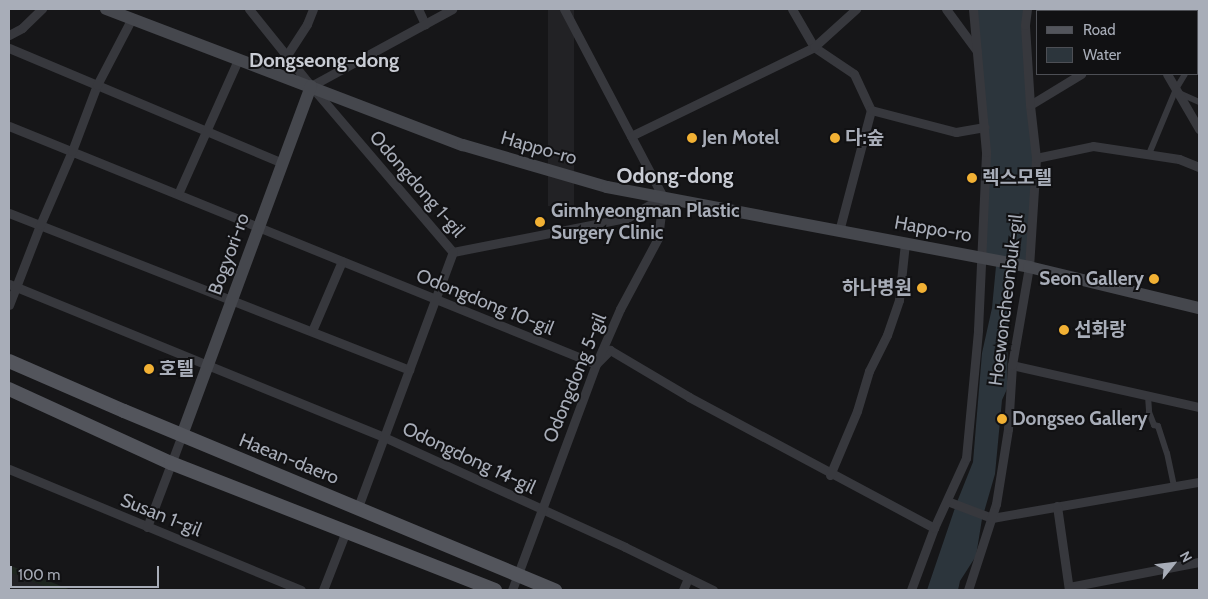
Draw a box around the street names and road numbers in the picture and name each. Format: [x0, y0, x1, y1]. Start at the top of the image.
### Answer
street label: Odongdong 1-gil [365, 126, 469, 242]
street label: Happo-ro [498, 126, 580, 170]
street label: Bogyori-ro [204, 210, 254, 298]
street label: Happo-ro [893, 211, 973, 247]
street label: Hoewoncheonbuk-gil [984, 213, 1028, 387]
street label: Odongdong 10-gil [413, 264, 557, 340]
street label: Odongdong 5-gil [539, 310, 611, 446]
street label: Odongdong 14-gil [399, 417, 539, 499]
street label: Haean-daero [236, 429, 342, 489]
street label: Susan 1-gil [117, 488, 205, 542]

